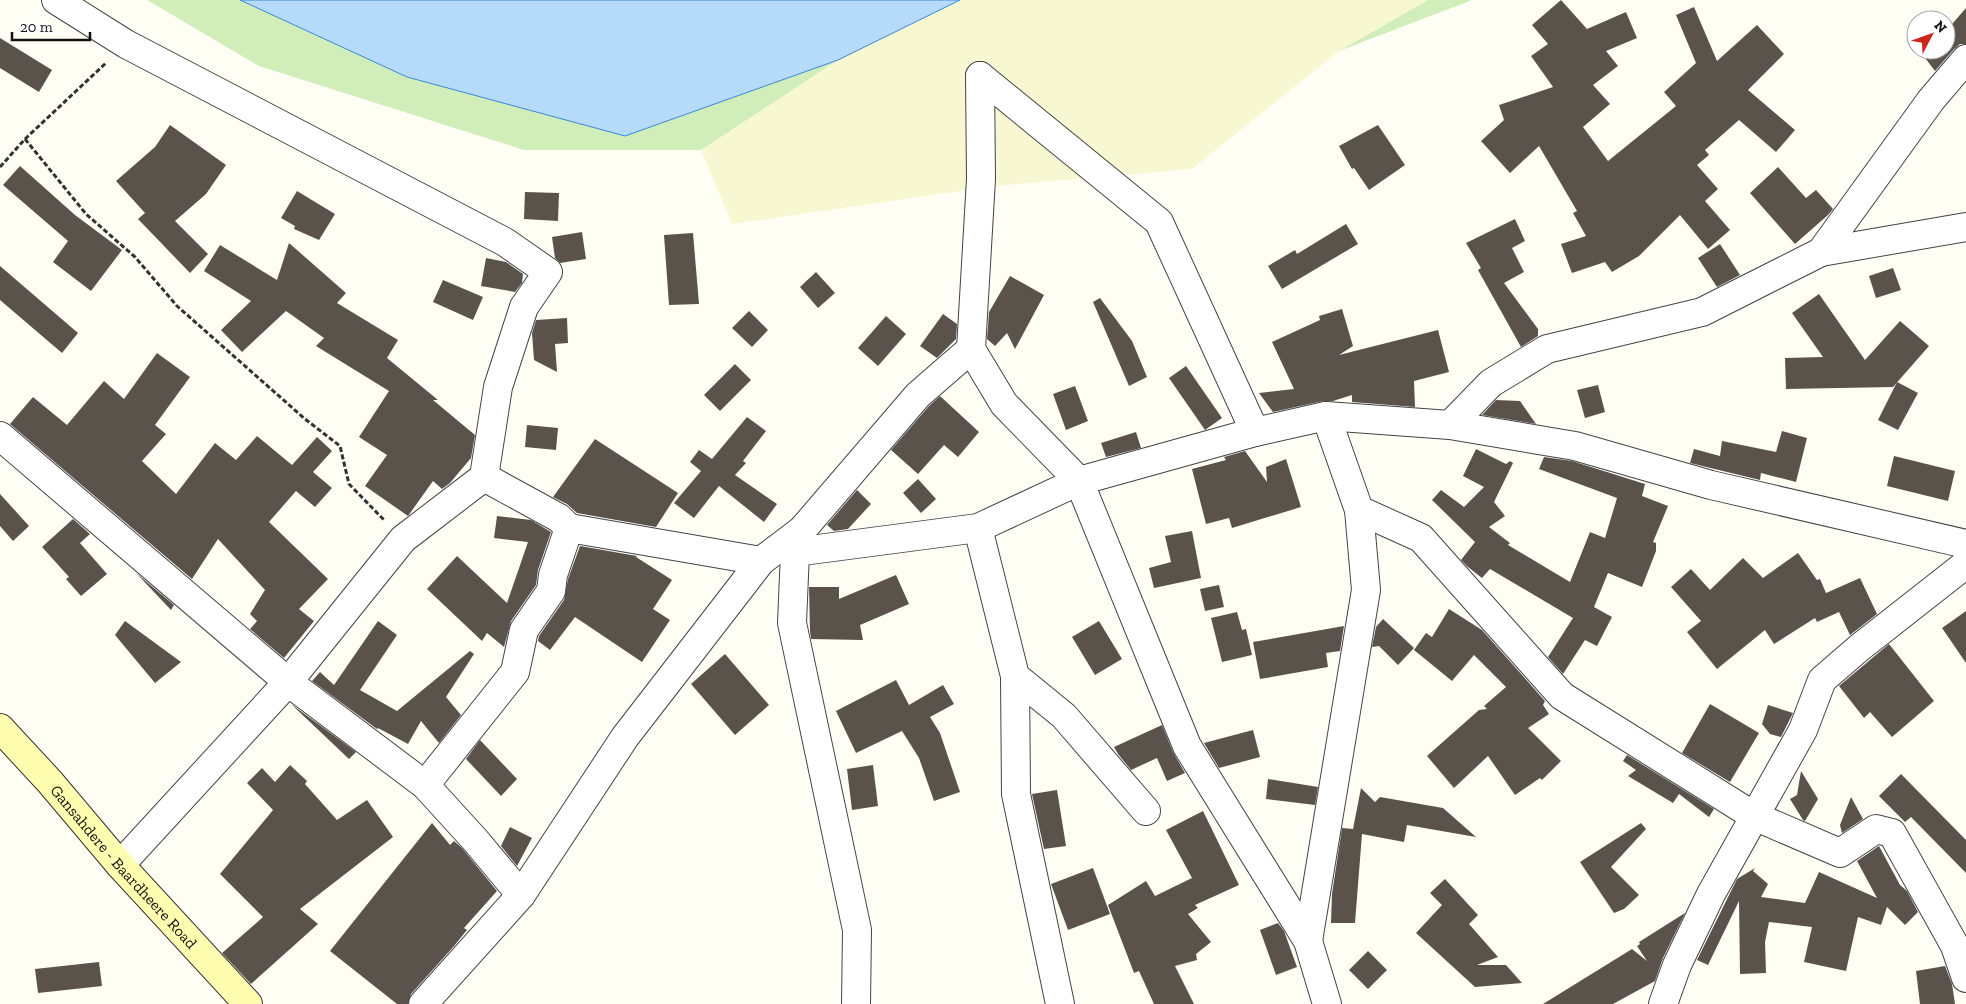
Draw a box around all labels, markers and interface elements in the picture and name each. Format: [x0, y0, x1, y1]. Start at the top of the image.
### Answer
scale bar [12, 10, 90, 42]
north arrow [1906, 10, 1956, 60]
text: N [1931, 17, 1951, 37]
text: 20 m [20, 18, 53, 36]
street label: Gansahdere - Baardheere Road [47, 781, 202, 952]

